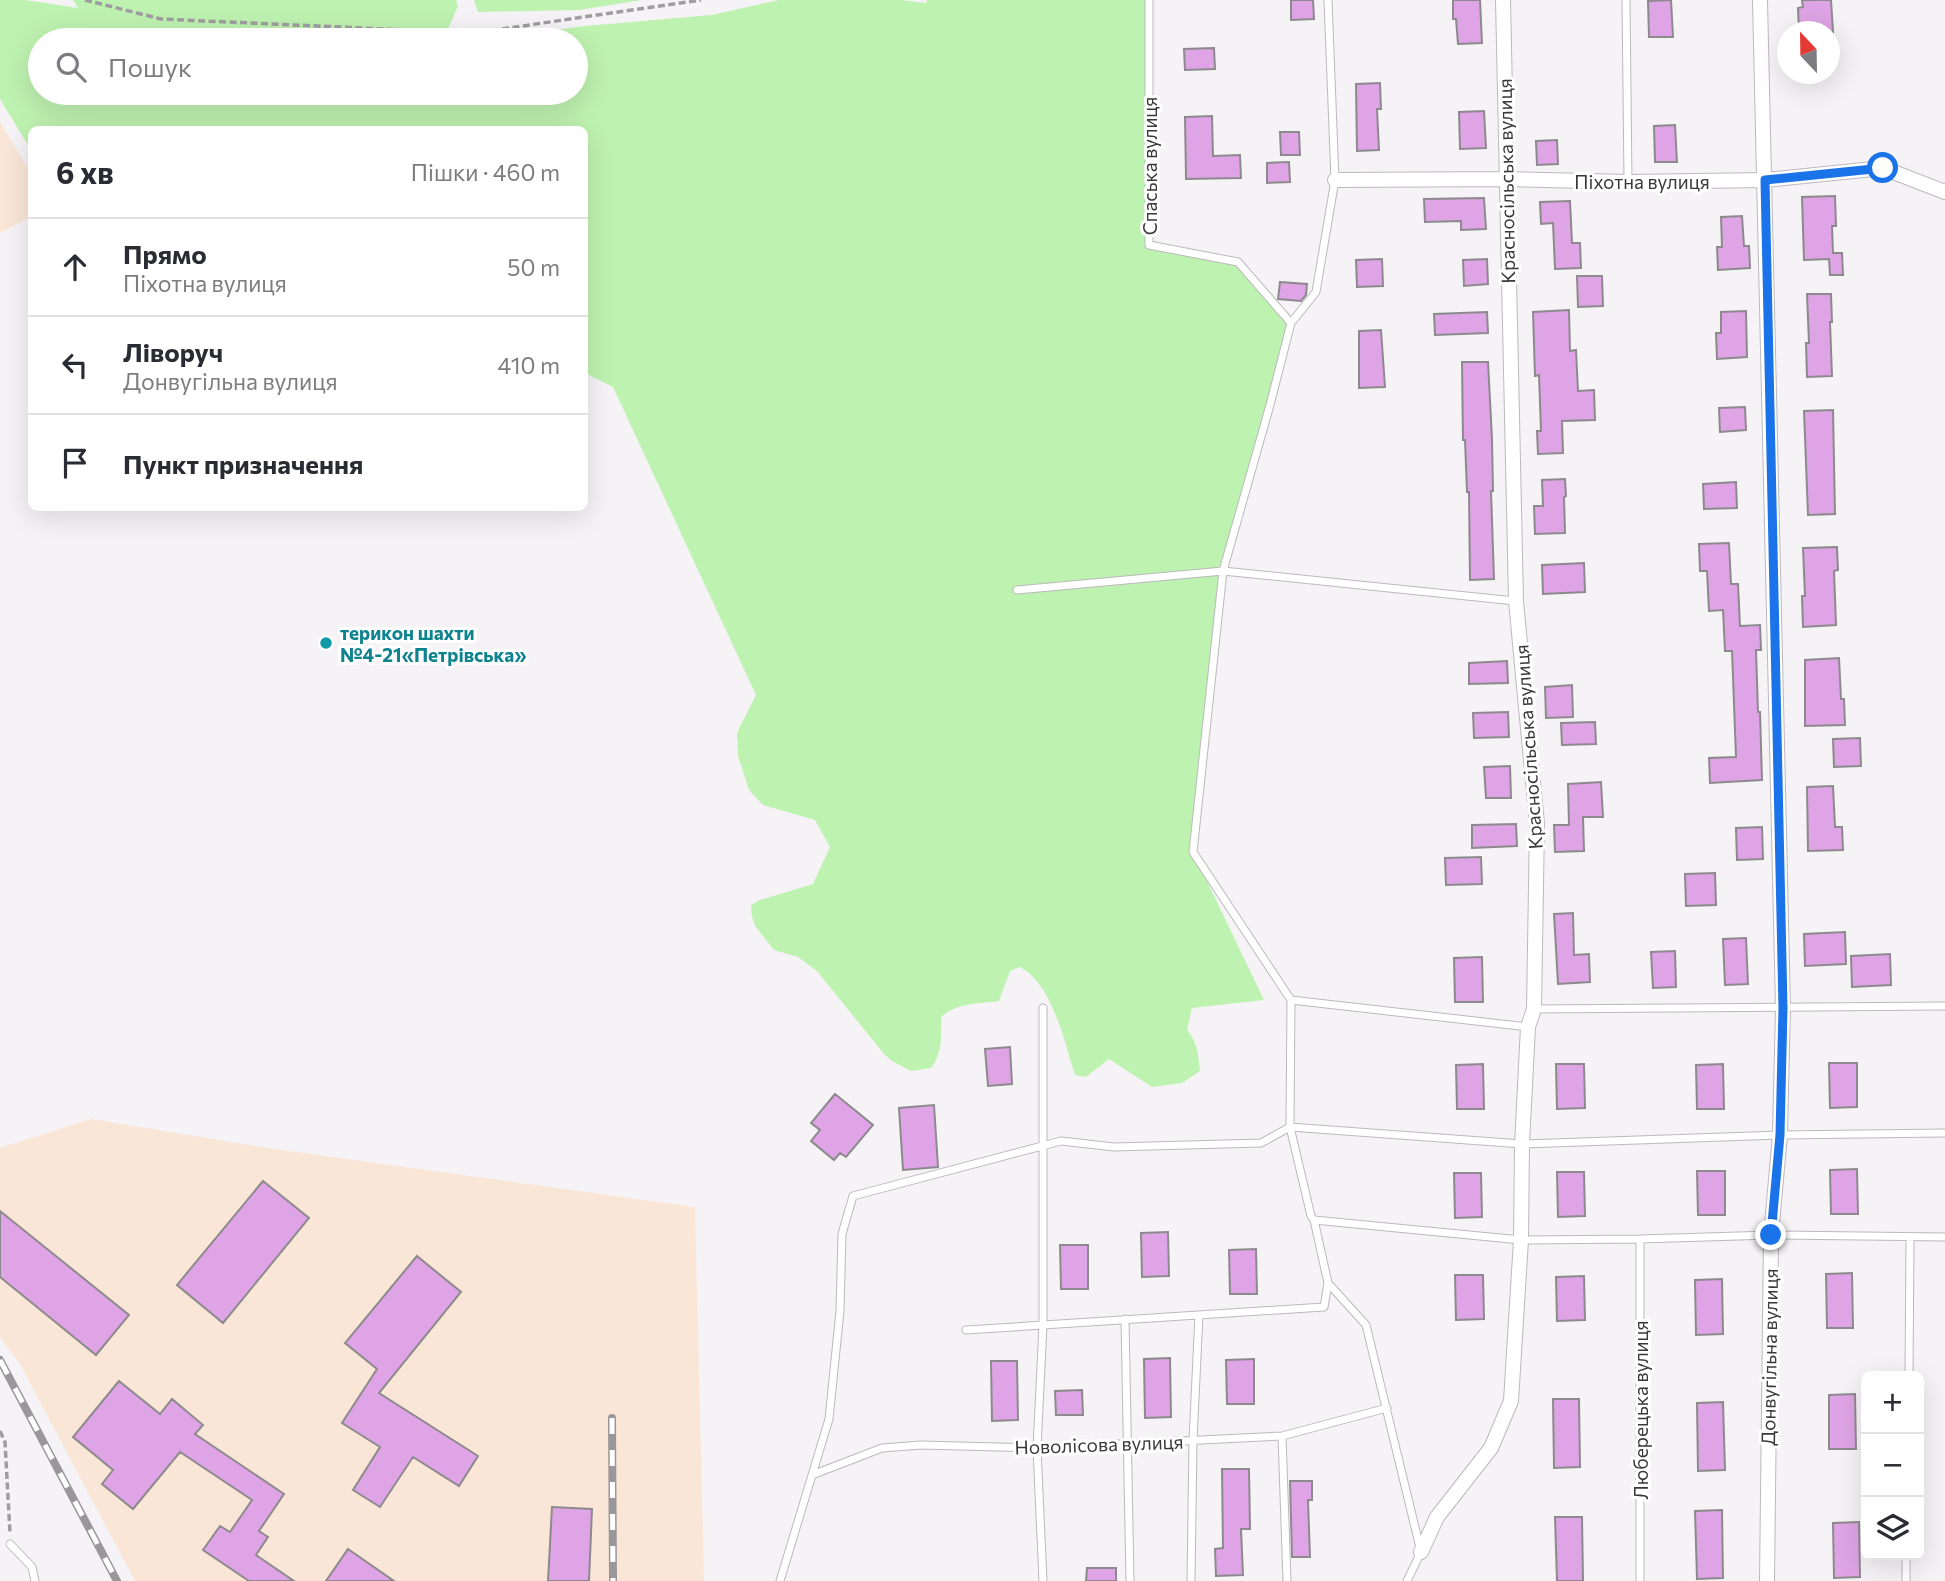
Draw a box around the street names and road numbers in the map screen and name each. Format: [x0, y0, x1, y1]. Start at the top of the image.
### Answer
street label: Красносільська вулиця [1493, 78, 1519, 284]
street label: Спаська вулиця [1138, 97, 1161, 235]
street label: Піхотна вулиця [1574, 170, 1710, 193]
street label: Красносільська вулиця [1509, 644, 1547, 850]
street label: Донвугільна вулиця [1756, 1268, 1782, 1446]
street label: Люберецька вулиця [1629, 1320, 1652, 1500]
street label: Новолісова вулиця [1014, 1430, 1184, 1458]

